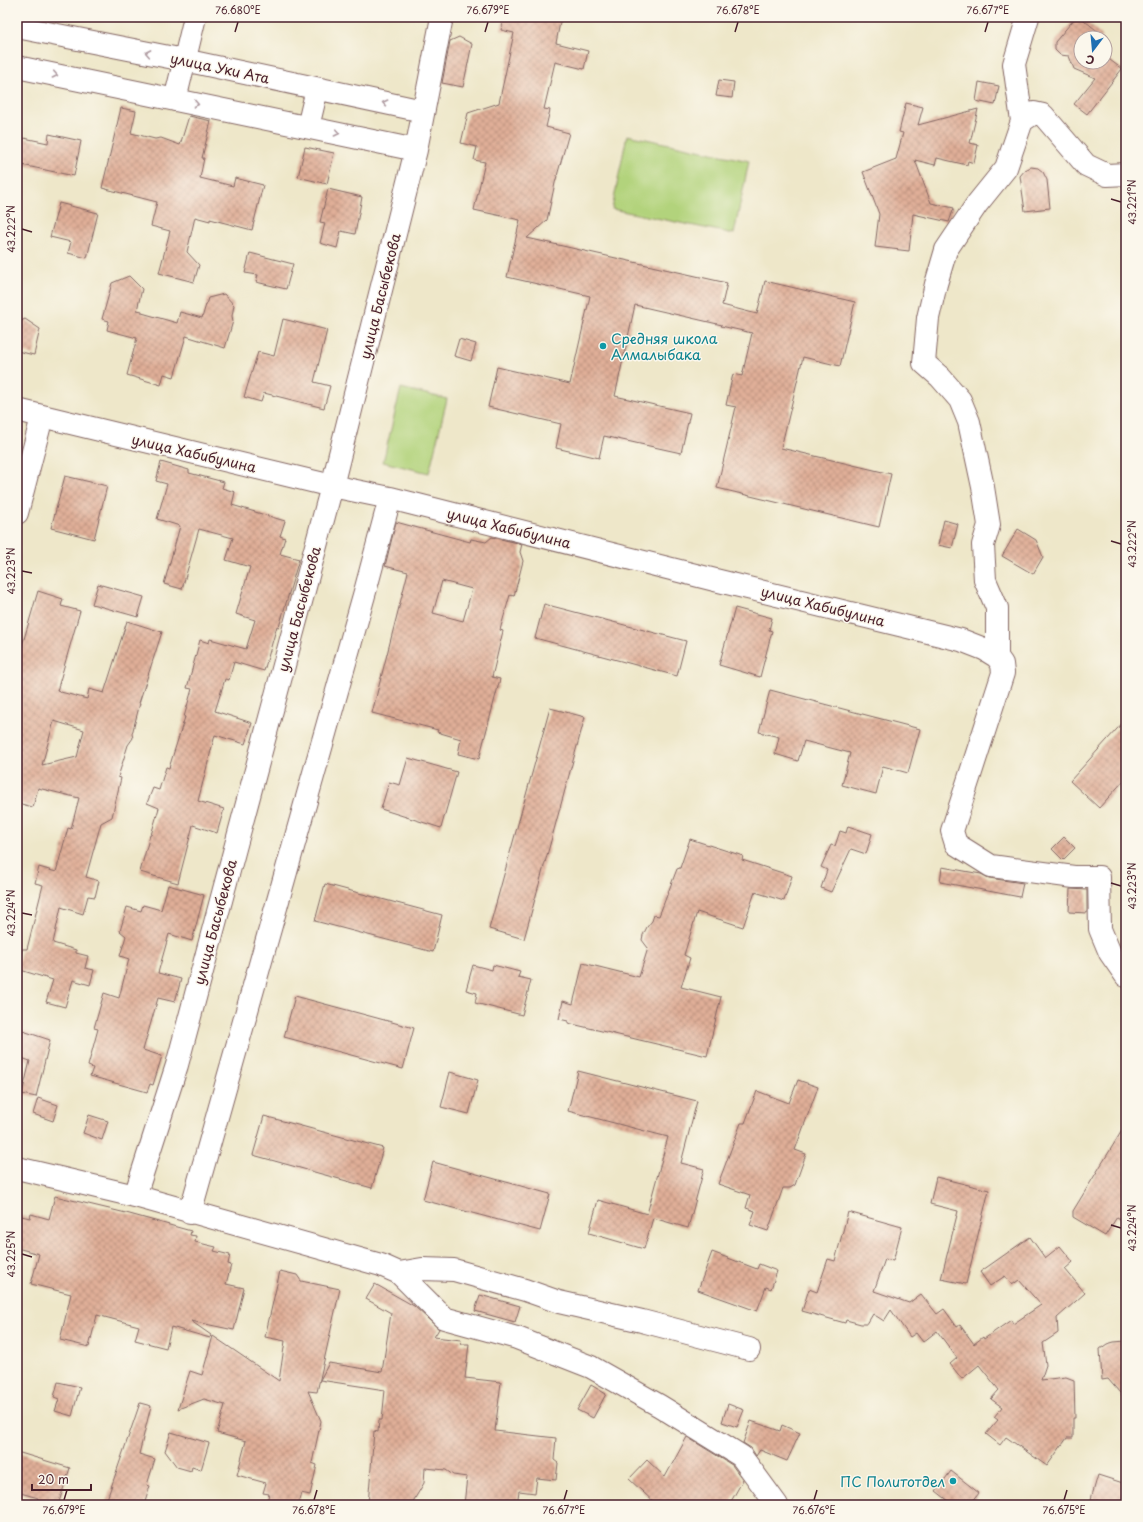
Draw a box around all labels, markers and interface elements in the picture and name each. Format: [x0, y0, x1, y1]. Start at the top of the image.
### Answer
text: 76.680°E [215, 2, 261, 17]
text: 76.679°E [466, 2, 510, 17]
text: 76.678°E [716, 2, 760, 17]
text: 76.677°E [967, 2, 1009, 17]
north arrow [1073, 30, 1113, 70]
street label: улица Уки Ата [168, 47, 272, 89]
one-way arrow [145, 49, 151, 58]
text: С [1084, 51, 1096, 69]
one-way arrow [52, 71, 58, 79]
one-way arrow [193, 100, 199, 108]
one-way arrow [382, 100, 388, 108]
one-way arrow [334, 129, 340, 137]
text: 43.221°N [1124, 179, 1139, 225]
text: 43.222°N [3, 205, 18, 253]
street label: улица Басыбекова [354, 231, 406, 361]
place label: Средняя школа Алмалыбака [611, 328, 718, 365]
marker: Средняя школа Алмалыбака [598, 341, 608, 351]
street label: улица Хабибулина [130, 428, 259, 478]
street label: улица Хабибулина [445, 502, 573, 554]
text: 43.222°N [1124, 520, 1139, 568]
street label: улица Басыбекова [272, 544, 326, 674]
text: 43.223°N [3, 547, 18, 595]
street label: улица Хабибулина [759, 580, 887, 632]
street label: улица Басыбекова [188, 857, 242, 987]
text: 43.223°N [1124, 862, 1139, 910]
text: 43.224°N [3, 889, 18, 936]
text: 43.224°N [1124, 1204, 1139, 1251]
text: 43.225°N [3, 1230, 18, 1277]
scale bar [32, 1466, 91, 1492]
text: 20 m [38, 1470, 69, 1488]
place label: ПС Политотдел [840, 1471, 945, 1492]
marker: ПС Политотдел [948, 1476, 958, 1486]
text: 76.679°E [42, 1502, 86, 1517]
text: 76.678°E [292, 1502, 336, 1517]
text: 76.677°E [543, 1502, 585, 1517]
text: 76.676°E [793, 1502, 835, 1517]
text: 76.675°E [1042, 1502, 1086, 1517]

